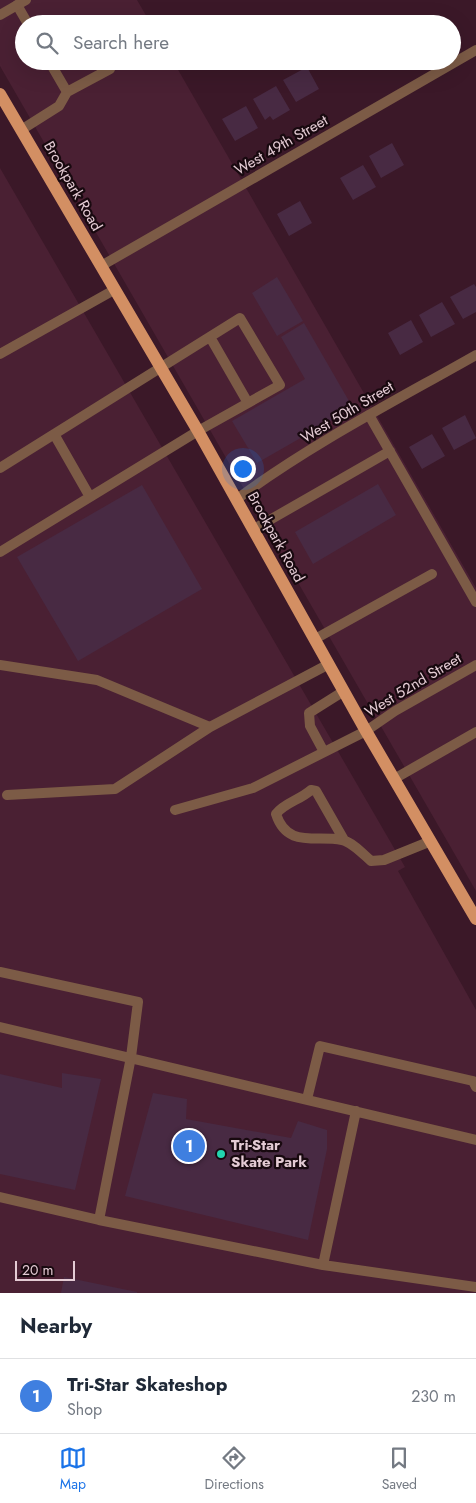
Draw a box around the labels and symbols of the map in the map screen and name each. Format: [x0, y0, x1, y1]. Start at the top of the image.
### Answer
street label: West 49th Street [230, 109, 332, 181]
street label: Brookpark Road [38, 137, 108, 235]
street label: West 50th Street [296, 375, 398, 448]
your location [230, 456, 256, 482]
street label: Brookpark Road [242, 488, 310, 586]
street label: West 52nd Street [361, 647, 466, 723]
pin: 1 [173, 1127, 205, 1165]
place label: Tri-Star Skate Park [231, 1134, 307, 1173]
marker: Tri-Star Skate Park [215, 1148, 227, 1160]
scale bar [15, 1258, 75, 1281]

